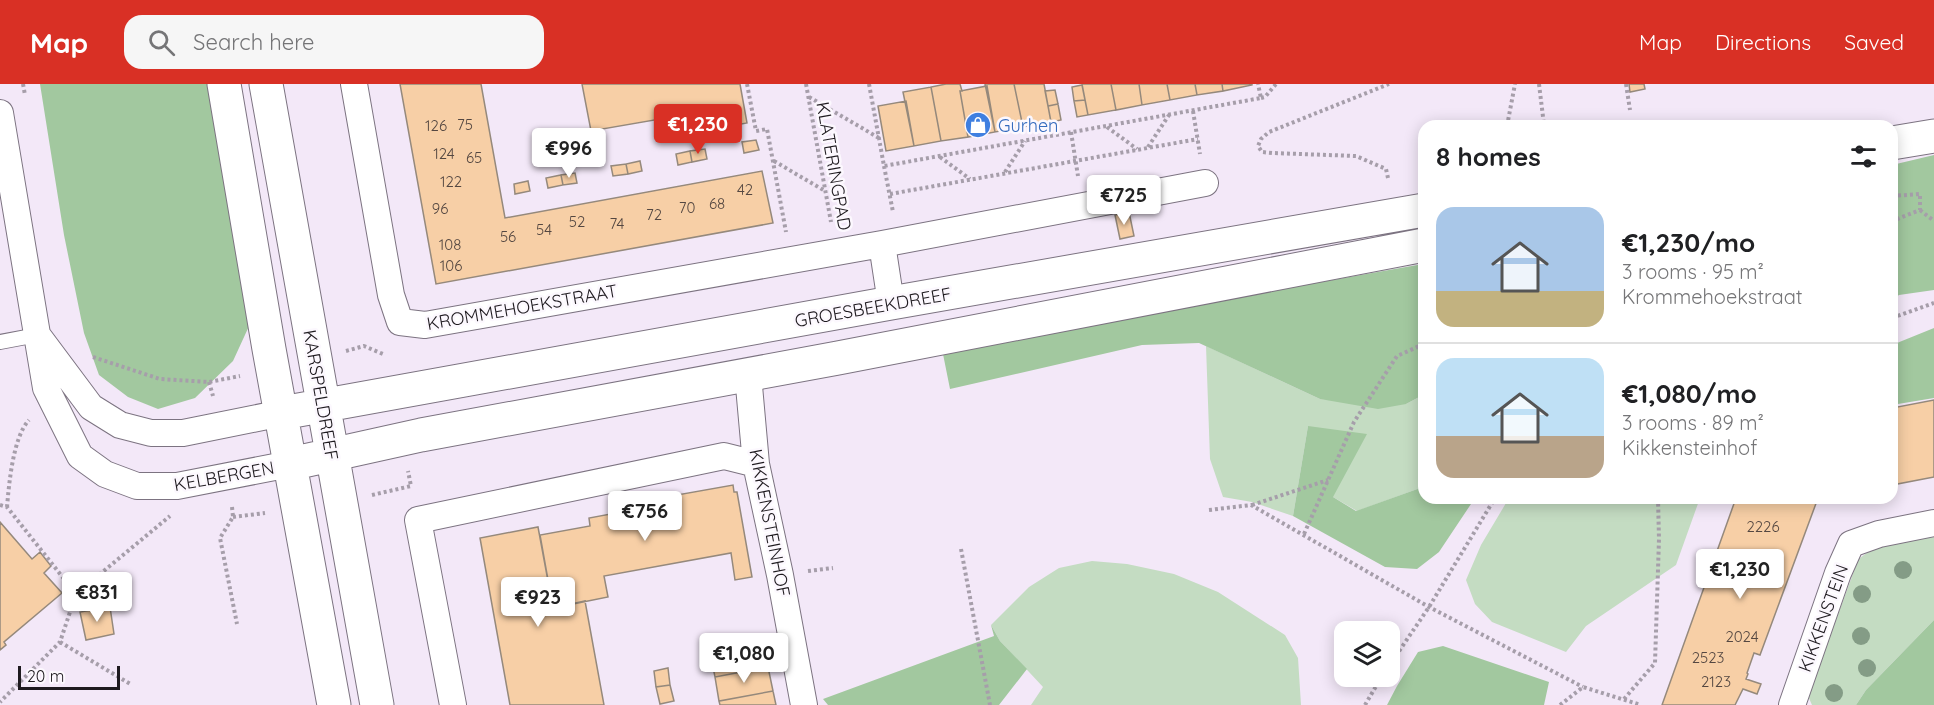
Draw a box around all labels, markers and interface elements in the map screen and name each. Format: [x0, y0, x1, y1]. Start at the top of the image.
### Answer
search box [124, 15, 544, 69]
text: Map [30, 25, 88, 60]
icon: search [145, 26, 178, 59]
text: Search here [193, 28, 315, 56]
text: Map [1639, 29, 1682, 55]
text: Directions [1715, 29, 1811, 55]
text: Saved [1844, 29, 1904, 55]
street label: KLATERINGPAD [811, 100, 857, 232]
pin: €1,230 [649, 104, 747, 155]
shop icon: Gurhen [963, 110, 993, 140]
text: €1,230 [668, 111, 728, 136]
place label: Gurhen [998, 114, 1058, 137]
house number: 75 [457, 115, 473, 134]
house number: 126 [425, 116, 447, 135]
pin: €996 [533, 128, 605, 179]
text: €996 [546, 135, 592, 160]
text: 8 homes [1436, 140, 1541, 173]
icon: filters [1847, 140, 1880, 173]
house number: 124 [433, 144, 455, 163]
house number: 65 [466, 148, 482, 167]
house number: 122 [440, 172, 462, 191]
pin: €725 [1088, 175, 1160, 226]
house number: 42 [737, 180, 753, 199]
text: €725 [1101, 182, 1147, 207]
house number: 68 [709, 194, 725, 213]
house number: 70 [679, 198, 695, 217]
house number: 96 [432, 199, 448, 218]
house number: 72 [646, 205, 662, 224]
house number: 52 [569, 212, 585, 231]
house number: 74 [609, 214, 625, 233]
house number: 54 [536, 220, 552, 239]
text: €1,230/mo [1622, 226, 1755, 259]
house number: 56 [500, 227, 516, 246]
icon: home [1484, 231, 1556, 303]
house number: 108 [439, 235, 461, 254]
house number: 106 [440, 256, 462, 275]
text: 3 rooms · 95 m² [1622, 259, 1764, 284]
street label: KROMMEHOEKSTRAAT [425, 279, 619, 335]
street label: GROESBEEKDREEF [793, 282, 953, 332]
text: Krommehoekstraat [1622, 284, 1803, 309]
street label: KARSPELDREEF [298, 328, 344, 462]
text: €1,080/mo [1622, 377, 1757, 410]
icon: home [1484, 382, 1556, 454]
text: 3 rooms · 89 m² [1622, 410, 1764, 435]
text: Kikkensteinhof [1622, 435, 1757, 460]
street label: KIKKENSTEINHOF [744, 447, 796, 599]
street label: KELBERGEN [172, 456, 276, 496]
pin: €756 [609, 491, 681, 542]
text: €756 [622, 498, 668, 523]
house number: 2226 [1746, 517, 1780, 536]
pin: €1,230 [1691, 549, 1789, 600]
text: €1,230 [1710, 556, 1770, 581]
street label: KIKKENSTEIN [1793, 561, 1853, 675]
pin: €831 [61, 572, 133, 623]
pin: €923 [502, 577, 574, 628]
text: €831 [76, 579, 118, 604]
text: €923 [515, 584, 561, 609]
map controls [1334, 621, 1400, 687]
button: layers [1334, 621, 1400, 687]
house number: 2024 [1725, 627, 1759, 646]
pin: €1,080 [695, 633, 793, 684]
text: €1,080 [713, 640, 775, 665]
house number: 2523 [1692, 648, 1724, 667]
scale bar [18, 663, 120, 690]
text: 20 m [27, 666, 64, 686]
house number: 2123 [1701, 672, 1731, 691]

